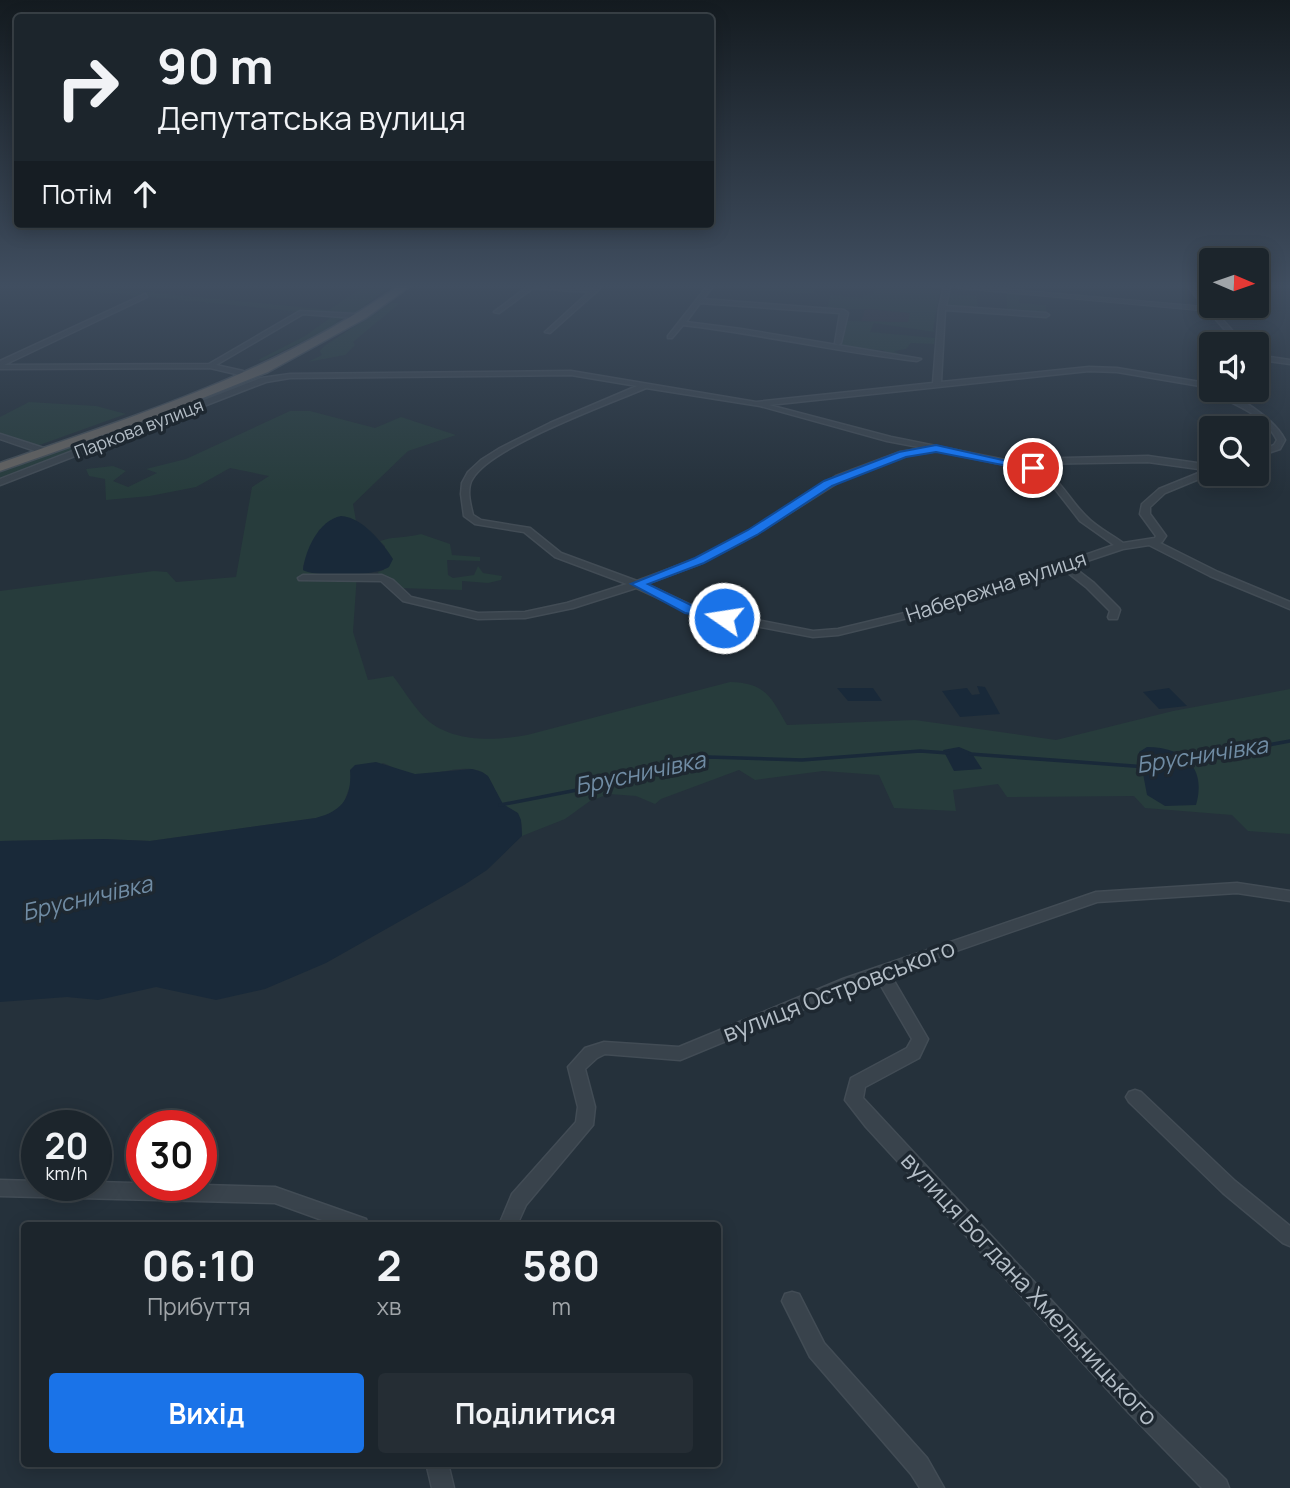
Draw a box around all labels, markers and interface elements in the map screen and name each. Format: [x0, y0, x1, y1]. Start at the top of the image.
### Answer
text: 90 m [157, 32, 274, 99]
icon: right [42, 42, 133, 133]
text: Депутатська вулиця [157, 96, 466, 140]
icon: ahead [126, 175, 164, 213]
text: Потім [42, 176, 112, 212]
north arrow [1199, 248, 1269, 318]
map controls [1199, 248, 1269, 486]
button: sound [1199, 332, 1269, 402]
street label: Паркова вулиця [71, 392, 207, 464]
button: search [1199, 416, 1269, 486]
pin [1003, 438, 1063, 498]
icon: arrive [1014, 449, 1052, 487]
street label: Набережна вулиця [902, 544, 1090, 628]
position arrow [687, 581, 761, 655]
water label: Брусничівка [1134, 728, 1271, 780]
water label: Брусничівка [572, 742, 709, 801]
water label: Брусничівка [19, 866, 156, 928]
street label: вулиця Островського [718, 930, 959, 1049]
speed limit sign: 30 [126, 1110, 217, 1201]
text: 20 [45, 1122, 88, 1170]
street label: вулиця Богдана Хмельницького [894, 1144, 1166, 1432]
text: km/h [46, 1161, 87, 1185]
text: 06:10 [142, 1236, 256, 1294]
text: 2 [377, 1236, 402, 1294]
text: 580 [522, 1236, 600, 1294]
text: Прибуття [147, 1290, 250, 1322]
text: хв [377, 1290, 401, 1322]
text: m [552, 1290, 571, 1322]
button: Вихід [49, 1373, 364, 1453]
button: Поділитися [378, 1373, 693, 1453]

